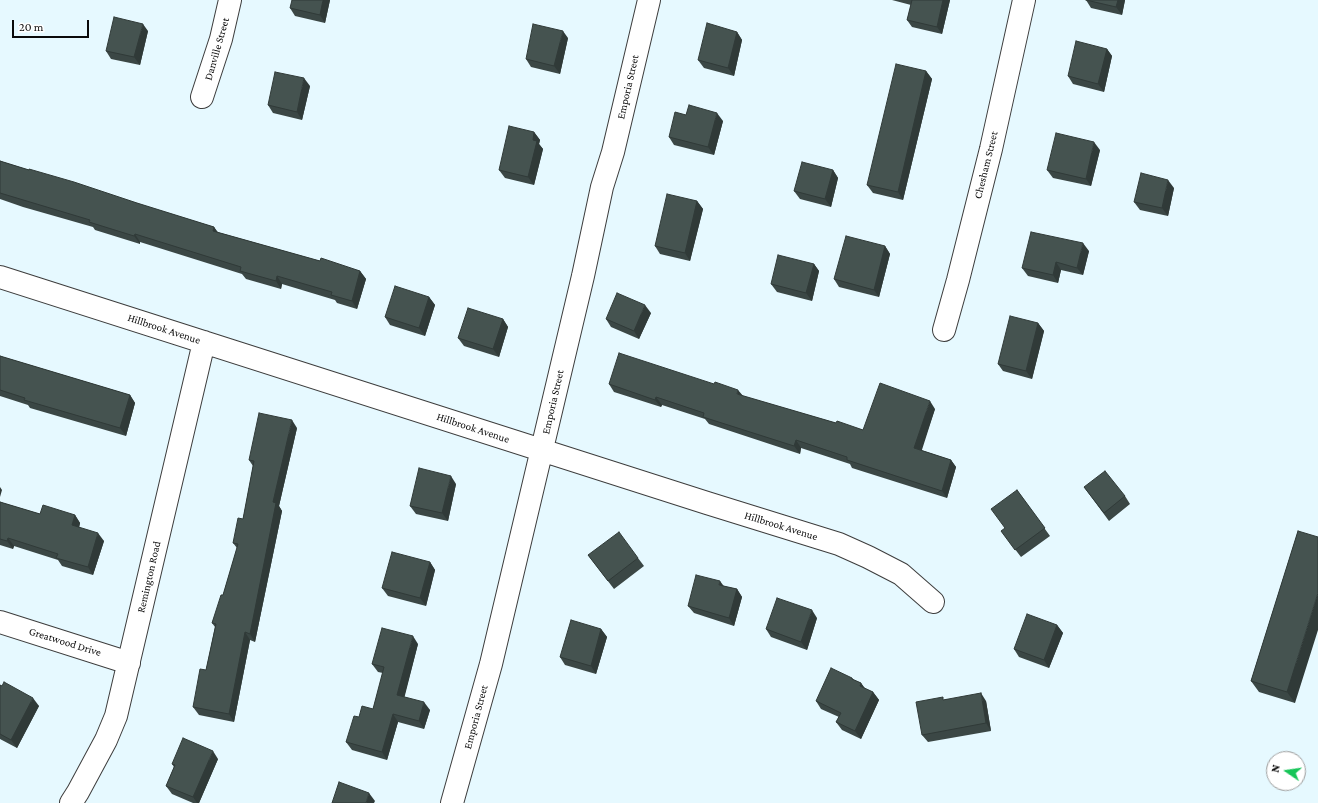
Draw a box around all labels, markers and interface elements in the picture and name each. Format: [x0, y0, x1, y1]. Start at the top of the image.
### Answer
scale bar [14, 12, 91, 38]
street label: Danville Street [202, 16, 232, 82]
text: 20 m [19, 20, 43, 34]
street label: Emporia Street [614, 53, 642, 121]
street label: Chesham Street [971, 130, 1001, 200]
street label: Hillbrook Avenue [126, 311, 202, 347]
street label: Emporia Street [539, 368, 567, 436]
street label: Hillbrook Avenue [435, 410, 511, 446]
street label: Hillbrook Avenue [743, 509, 819, 543]
street label: Remington Road [134, 540, 164, 614]
street label: Greatwood Drive [27, 625, 103, 659]
street label: Emporia Street [461, 684, 491, 750]
north arrow [1266, 751, 1306, 791]
text: N [1269, 764, 1282, 774]

